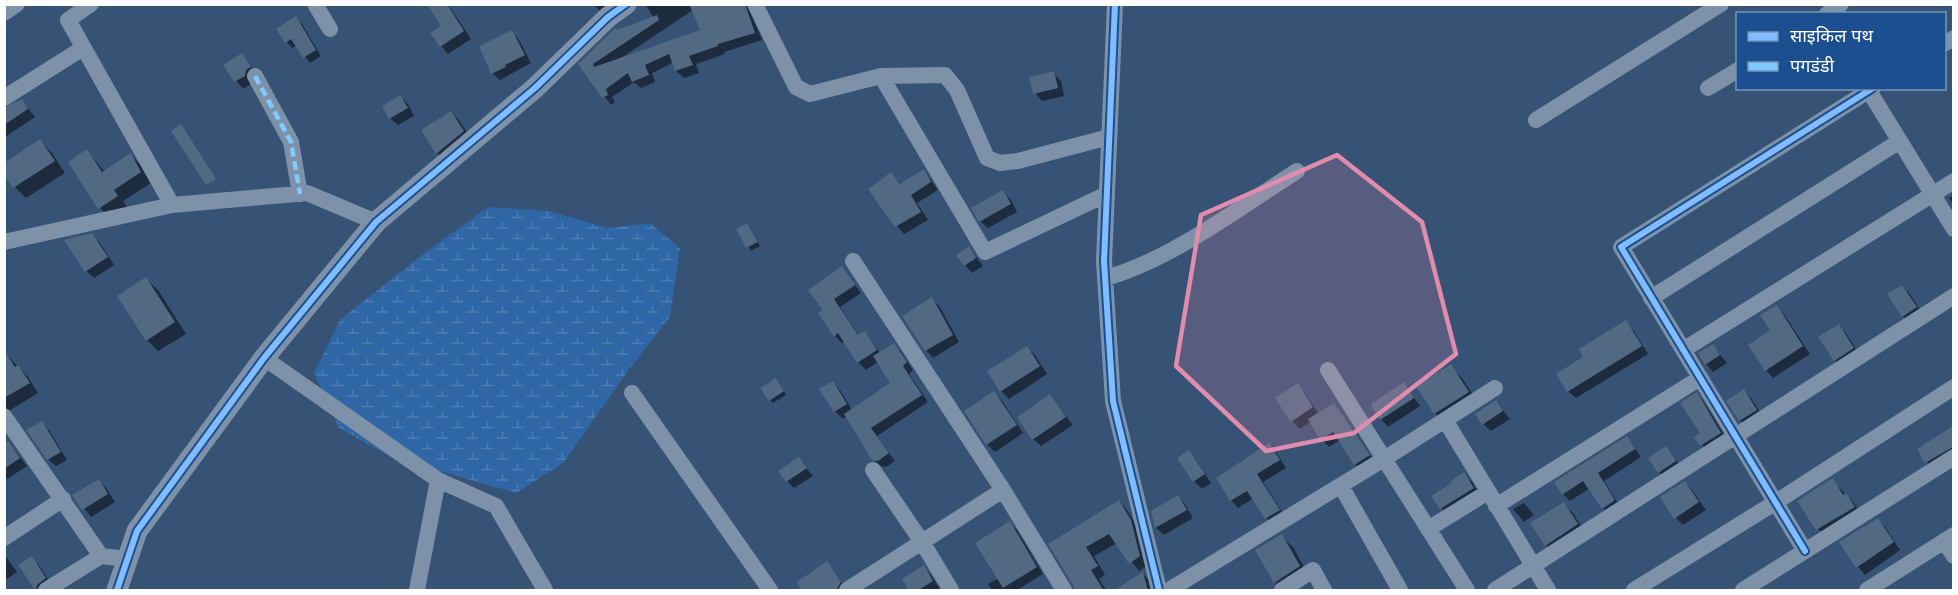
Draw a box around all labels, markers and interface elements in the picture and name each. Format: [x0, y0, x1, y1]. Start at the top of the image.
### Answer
legend [1736, 12, 1946, 90]
text: साइकिल पथ [1790, 24, 1873, 47]
text: पगडंडी [1790, 54, 1835, 77]

